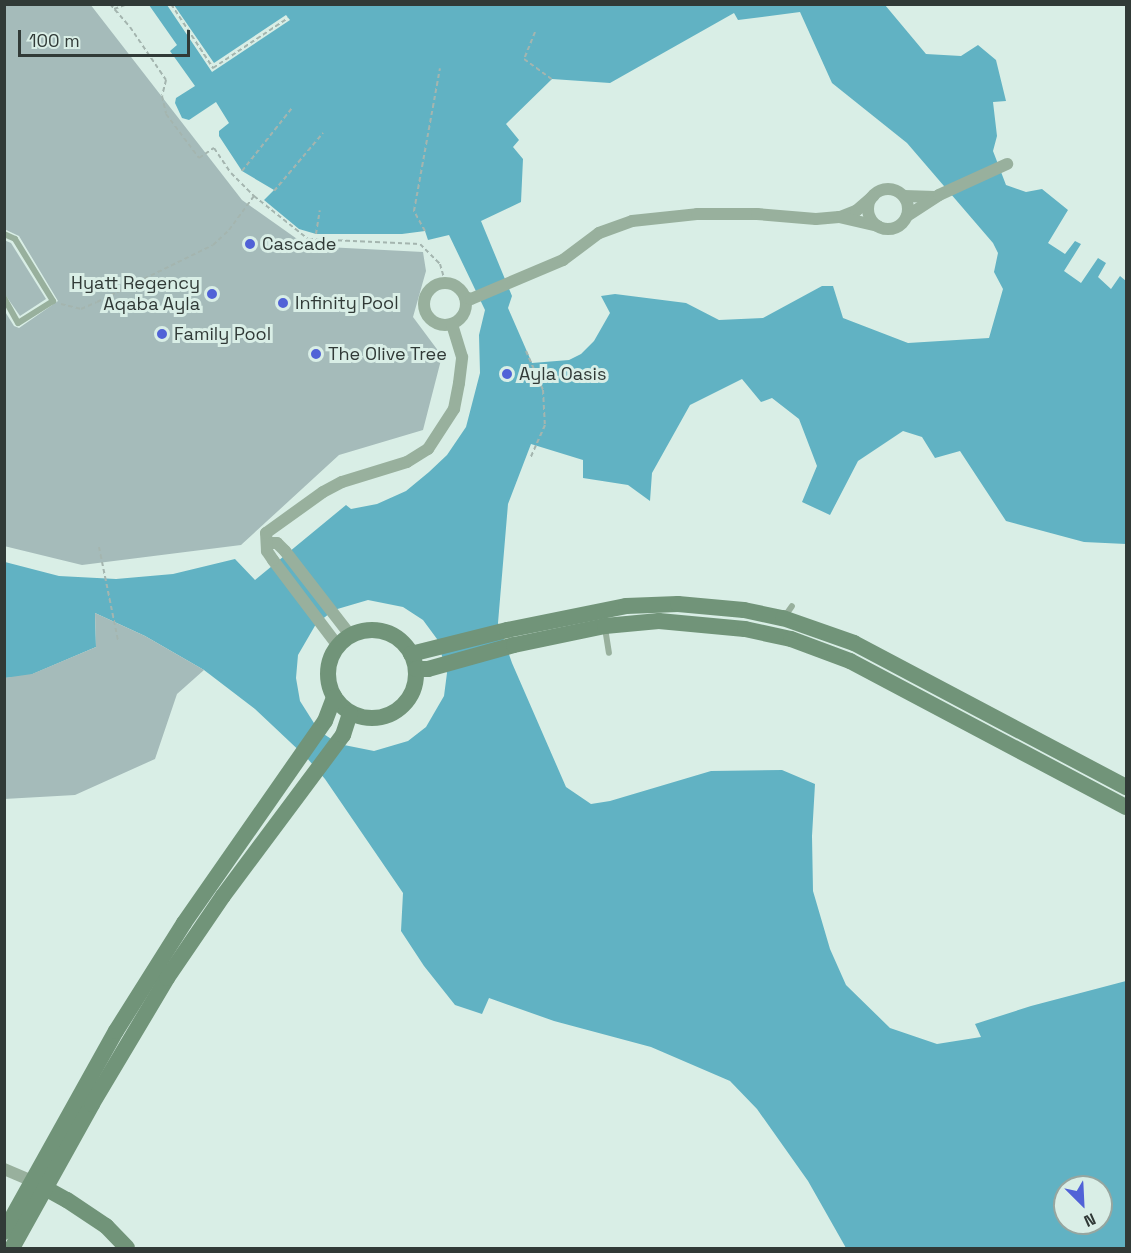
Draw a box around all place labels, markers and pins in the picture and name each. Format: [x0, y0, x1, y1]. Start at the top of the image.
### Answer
place label: Cascade [262, 233, 336, 255]
marker: Cascade [243, 237, 257, 251]
place label: Hyatt Regency Aqaba Ayla [71, 273, 200, 316]
marker: Hyatt Regency Aqaba Ayla [205, 287, 219, 301]
place label: Infinity Pool [295, 292, 399, 314]
marker: Infinity Pool [276, 296, 290, 310]
place label: Family Pool [174, 323, 271, 345]
marker: Family Pool [155, 327, 169, 341]
place label: The Olive Tree [328, 343, 447, 365]
marker: The Olive Tree [309, 347, 323, 361]
place label: Ayla Oasis [519, 363, 606, 385]
marker: Ayla Oasis [500, 367, 514, 381]

